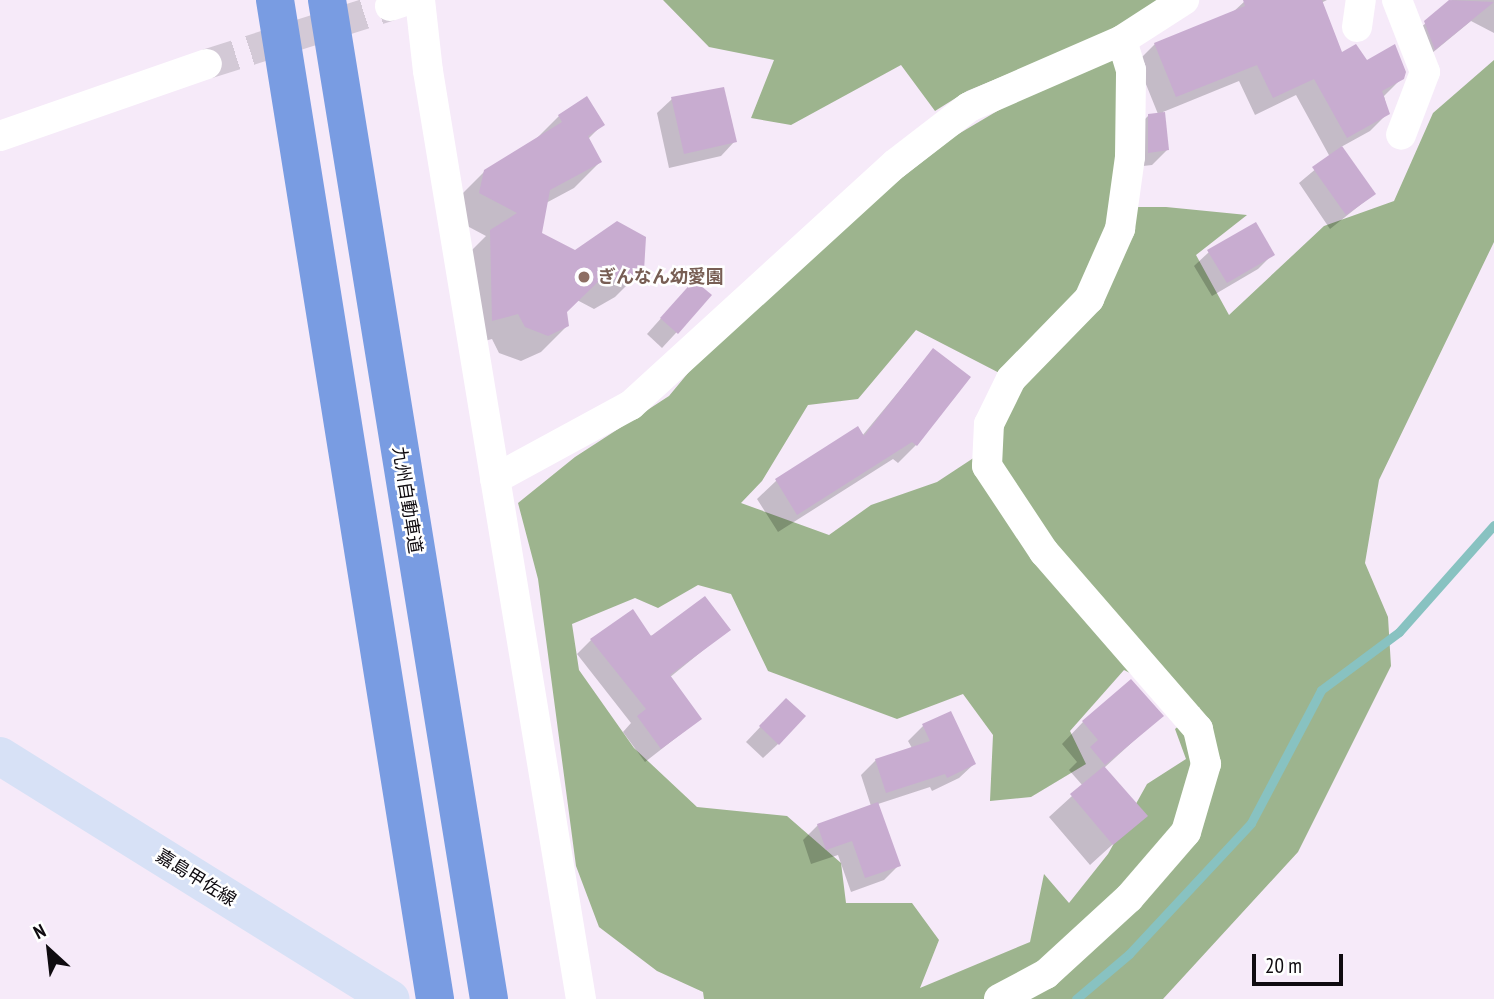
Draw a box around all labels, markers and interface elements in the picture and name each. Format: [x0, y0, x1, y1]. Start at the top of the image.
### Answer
place label: ぎんなん幼愛園 [598, 266, 724, 288]
marker: ぎんなん幼愛園 [576, 269, 592, 285]
street label: 九州自動車道 [388, 445, 426, 555]
street label: 嘉島甲佐線 [152, 845, 240, 911]
north arrow [14, 915, 84, 985]
text: N [29, 918, 49, 944]
scale bar [1256, 940, 1347, 984]
text: 20 m [1265, 952, 1302, 979]

